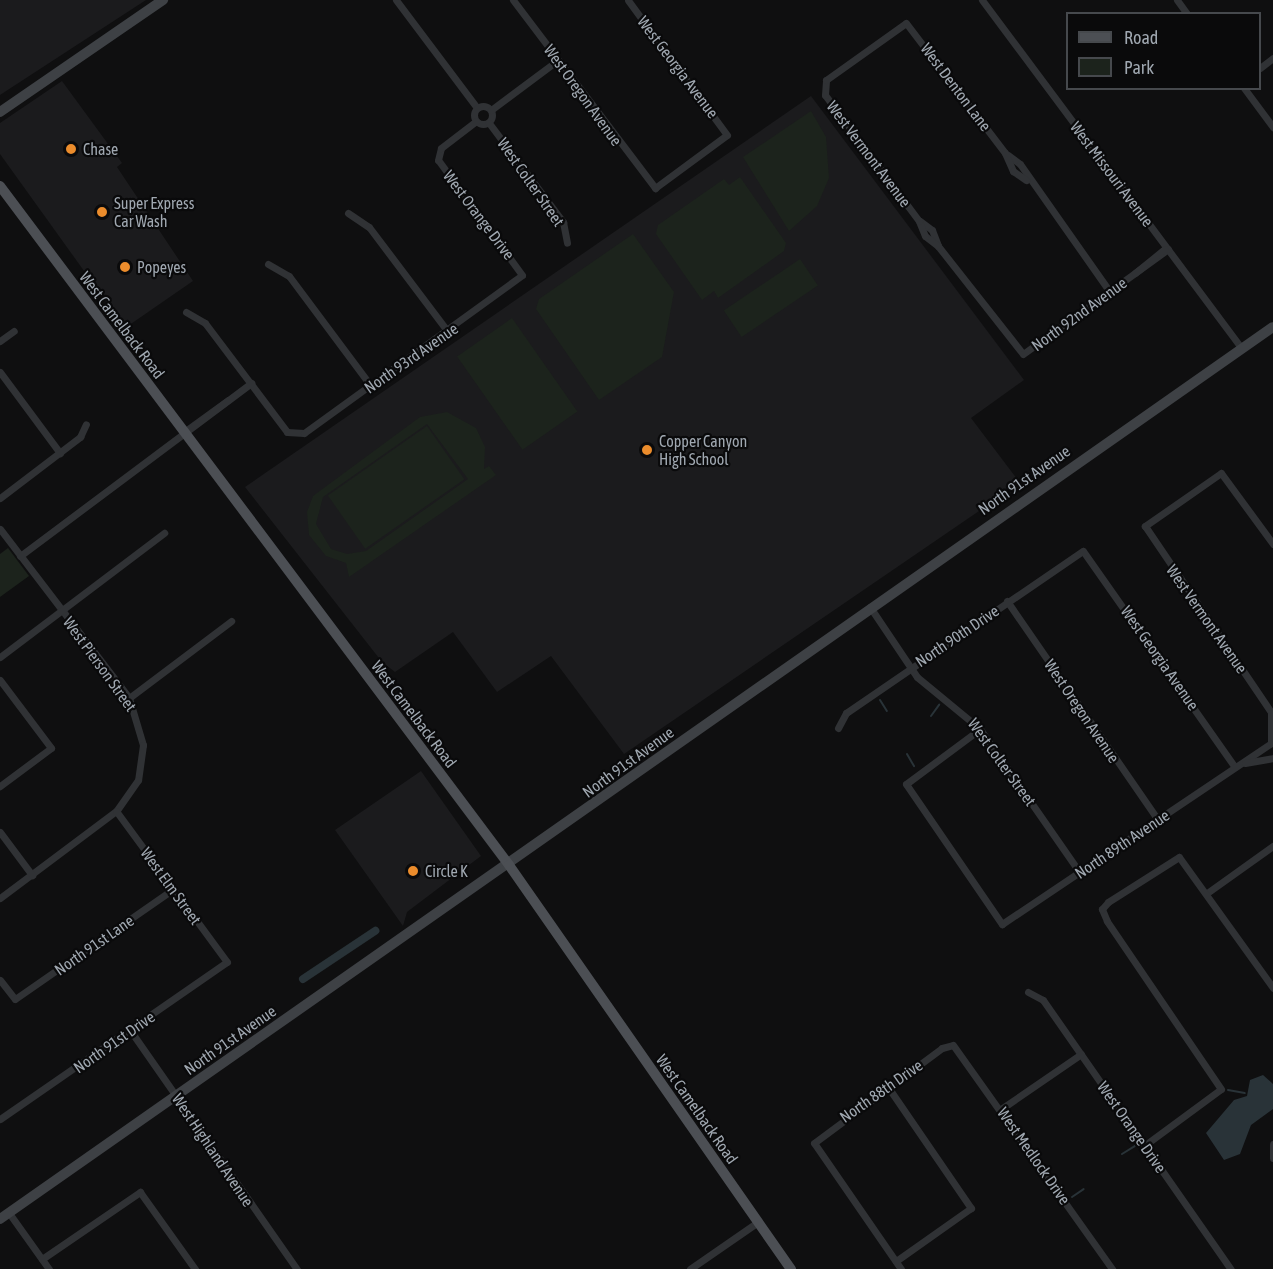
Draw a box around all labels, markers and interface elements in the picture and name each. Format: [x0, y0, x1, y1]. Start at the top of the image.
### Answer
street label: West Georgia Avenue [633, 12, 723, 122]
legend [1066, 12, 1261, 90]
text: Road [1124, 27, 1158, 48]
street label: West Denton Lane [917, 39, 995, 135]
street label: West Oregon Avenue [540, 41, 626, 149]
text: Park [1124, 57, 1154, 78]
street label: West Vermont Avenue [823, 97, 915, 211]
street label: West Missouri Avenue [1066, 118, 1158, 230]
street label: West Colter Street [493, 134, 569, 230]
place label: Chase [83, 139, 118, 159]
marker: Chase [64, 142, 78, 156]
street label: West Orange Drive [439, 167, 519, 263]
place label: Super Express Car Wash [114, 193, 194, 231]
marker: Super Express Car Wash [95, 205, 109, 219]
place label: Popeyes [137, 257, 186, 277]
marker: Popeyes [118, 260, 132, 274]
street label: West Camelback Road [75, 268, 169, 382]
street label: North 92nd Avenue [1028, 273, 1130, 355]
street label: North 93rd Avenue [360, 319, 462, 397]
place label: Copper Canyon High School [659, 431, 747, 469]
street label: North 91st Avenue [974, 441, 1074, 519]
marker: Copper Canyon High School [640, 443, 654, 457]
street label: West Vermont Avenue [1162, 561, 1252, 677]
street label: North 90th Drive [912, 601, 1002, 671]
street label: West Georgia Avenue [1117, 602, 1203, 714]
street label: West Pierson Street [59, 613, 141, 715]
street label: West Oregon Avenue [1040, 656, 1124, 766]
street label: West Camelback Road [367, 657, 461, 771]
street label: West Colter Street [964, 714, 1040, 810]
street label: North 91st Avenue [579, 723, 677, 801]
street label: North 89th Avenue [1071, 805, 1173, 883]
street label: West Elm Street [137, 844, 205, 928]
place label: Circle K [425, 861, 468, 881]
marker: Circle K [406, 864, 420, 878]
street label: North 91st Lane [51, 911, 137, 979]
street label: North 91st Avenue [180, 1001, 280, 1079]
street label: North 91st Drive [70, 1007, 158, 1077]
street label: West Camelback Road [652, 1051, 742, 1167]
street label: North 88th Drive [836, 1055, 926, 1127]
street label: West Orange Drive [1093, 1078, 1171, 1176]
street label: West Highland Avenue [168, 1090, 258, 1210]
street label: West Medlock Drive [993, 1104, 1075, 1208]

